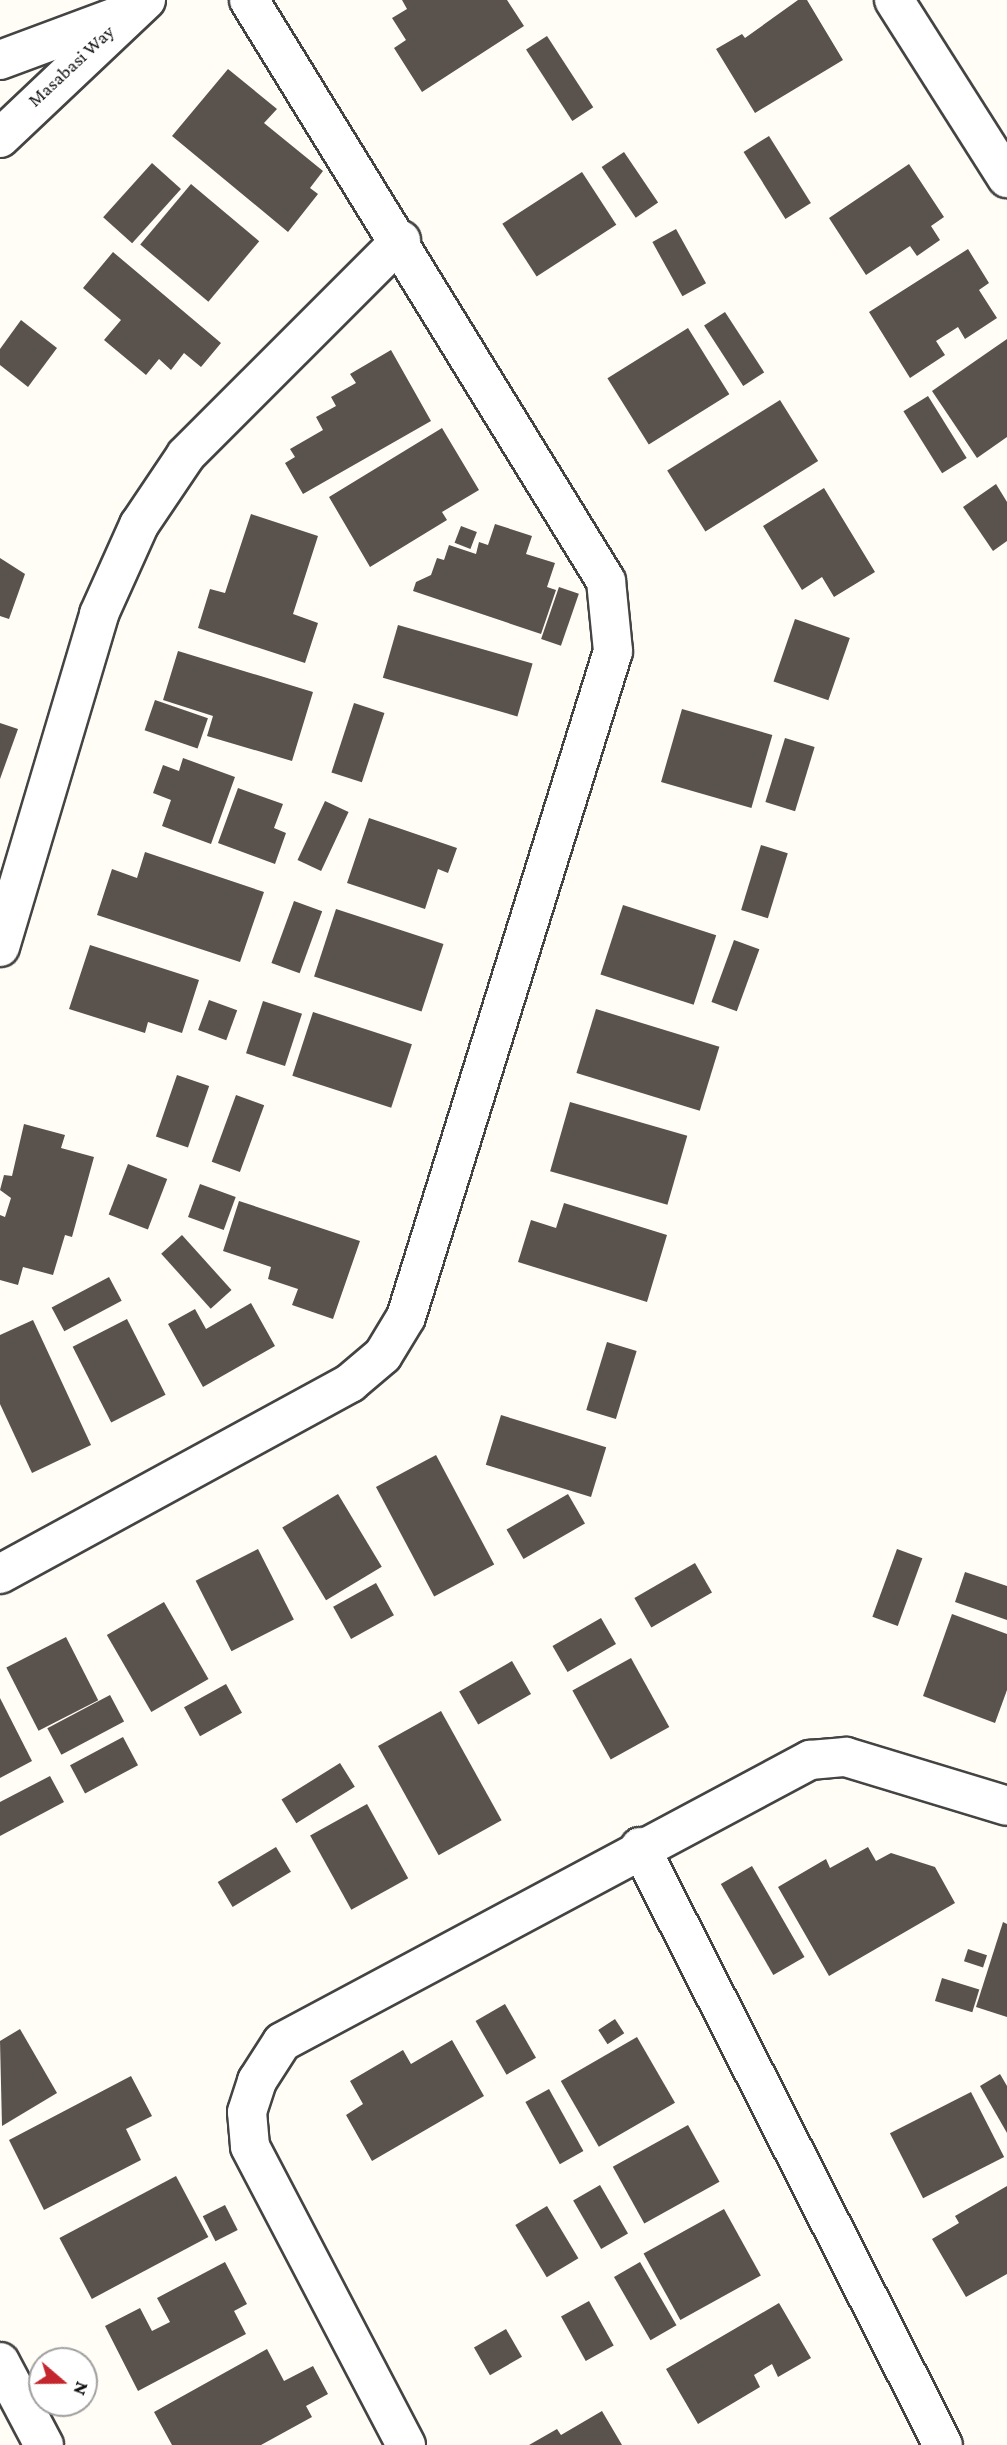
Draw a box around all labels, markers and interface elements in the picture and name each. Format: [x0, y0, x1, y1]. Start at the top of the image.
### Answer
street label: Masabasi Way [23, 20, 119, 112]
north arrow [28, 2347, 98, 2417]
text: N [69, 2379, 93, 2398]

